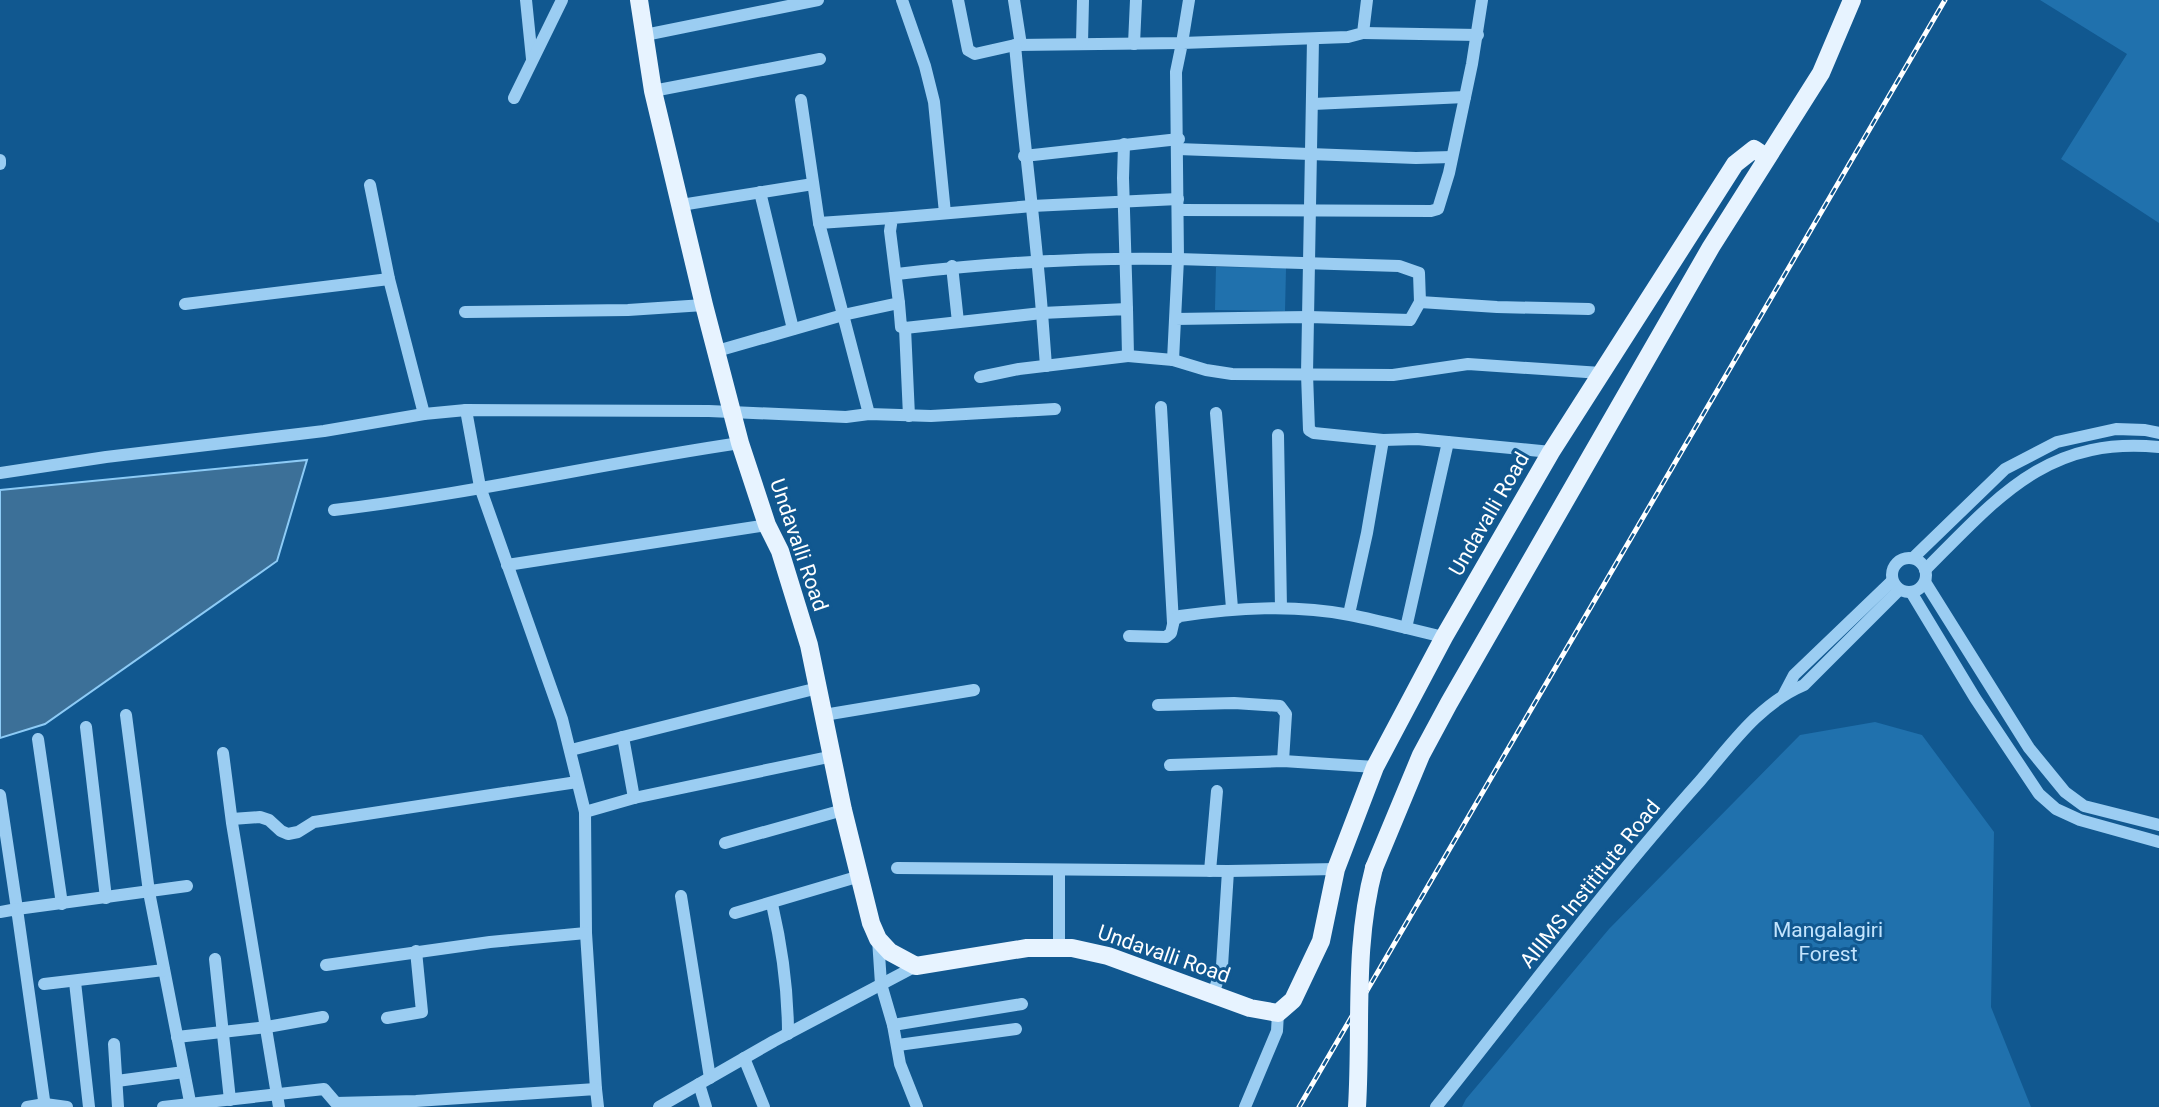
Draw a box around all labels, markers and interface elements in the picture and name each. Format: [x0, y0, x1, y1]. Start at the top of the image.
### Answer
street label: Undavalli Road [1444, 448, 1534, 580]
street label: Undavalli Road [765, 476, 833, 614]
street label: AIIIMS Instititute Road [1515, 795, 1665, 973]
park label: Mangalagiri Forest [1773, 918, 1883, 966]
street label: Undavalli Road [1095, 920, 1233, 988]

